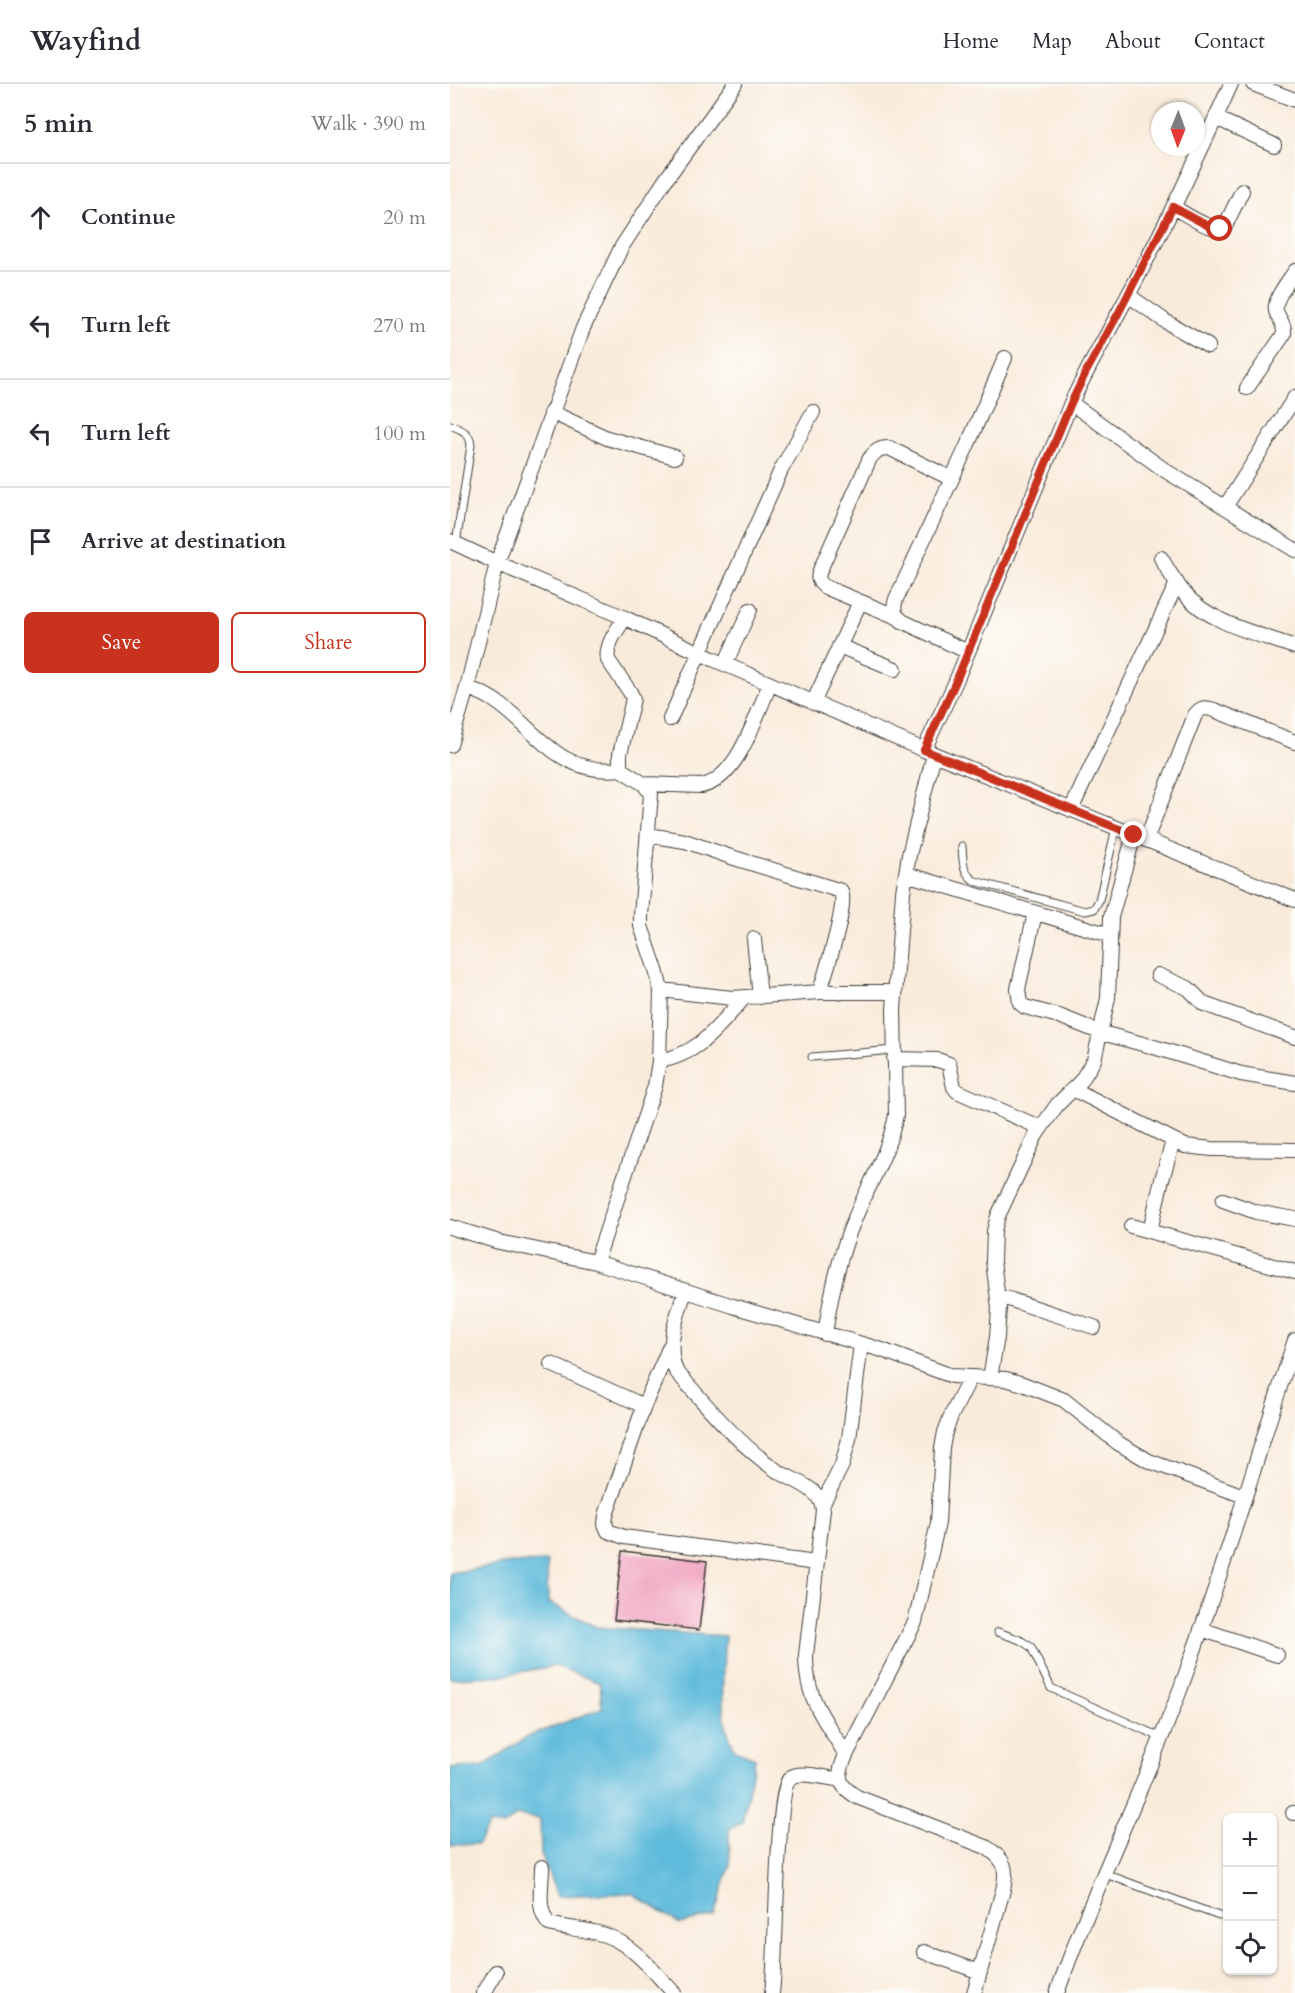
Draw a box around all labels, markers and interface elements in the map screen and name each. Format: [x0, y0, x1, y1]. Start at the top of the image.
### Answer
text: Wayfind [30, 22, 141, 60]
text: Home [943, 27, 999, 56]
text: Map [1032, 27, 1072, 56]
text: About [1105, 27, 1161, 56]
text: Contact [1194, 27, 1265, 56]
north arrow [1151, 102, 1205, 156]
text: 5 min [24, 106, 93, 141]
text: Walk · 390 m [311, 110, 426, 137]
icon: ahead [24, 201, 57, 234]
text: Continue [81, 202, 176, 232]
text: 20 m [383, 204, 426, 231]
route start [1206, 215, 1232, 241]
icon: left [24, 309, 57, 342]
text: Turn left [81, 310, 170, 340]
text: 270 m [373, 312, 426, 339]
icon: left [24, 417, 57, 450]
text: Turn left [81, 418, 170, 448]
text: 100 m [373, 420, 426, 447]
icon: arrive [24, 525, 57, 558]
text: Arrive at destination [81, 526, 286, 556]
button: Save [24, 612, 219, 673]
button: Share [231, 612, 426, 673]
route end [1120, 821, 1146, 847]
map controls [1223, 1813, 1277, 1975]
button: + [1223, 1813, 1277, 1867]
button: − [1223, 1867, 1277, 1921]
button: locate [1223, 1921, 1277, 1975]

